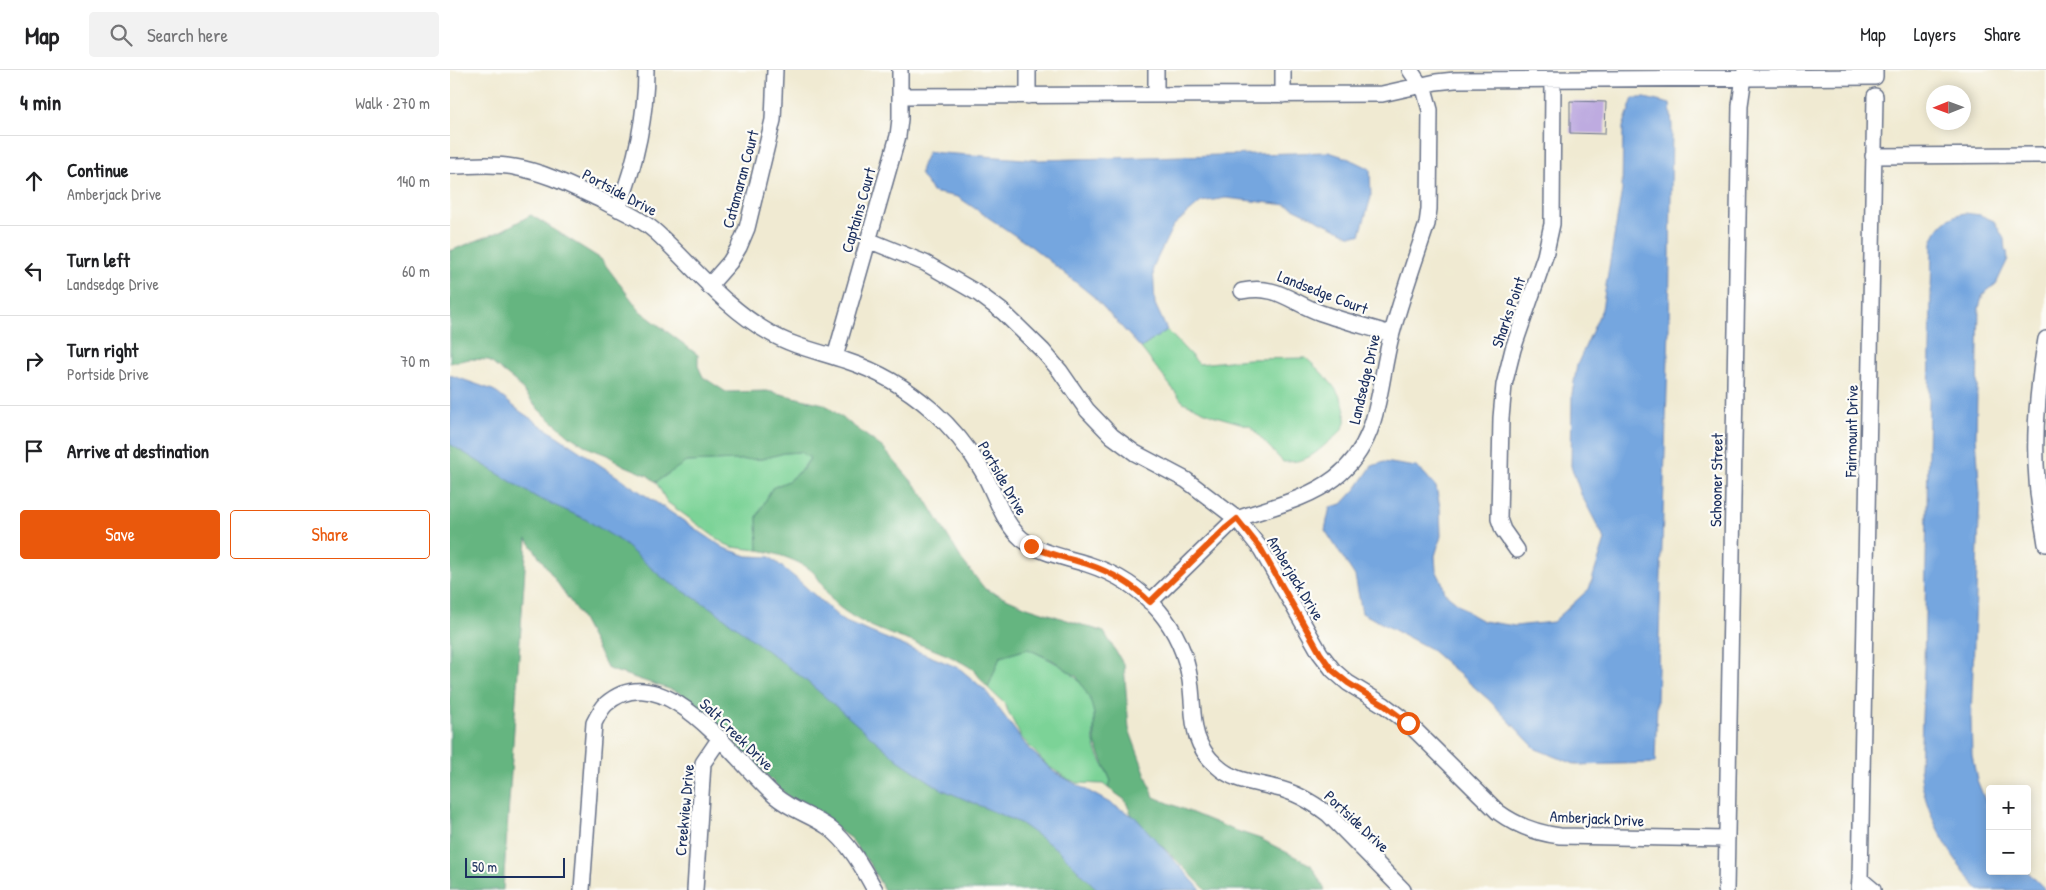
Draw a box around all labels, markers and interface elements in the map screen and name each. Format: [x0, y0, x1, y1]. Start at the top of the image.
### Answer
search box [89, 12, 439, 57]
text: Map [25, 19, 59, 51]
icon: search [107, 21, 135, 49]
text: Search here [147, 22, 228, 48]
text: Map [1860, 22, 1886, 47]
text: Layers [1914, 22, 1956, 47]
text: Share [1984, 22, 2021, 47]
north arrow [1926, 85, 1971, 130]
text: 4 min [20, 88, 61, 117]
text: Walk · 270 m [355, 92, 430, 114]
street label: Catamaran Court [716, 127, 764, 230]
text: Continue [67, 157, 128, 183]
street label: Portside Drive [579, 163, 662, 221]
street label: Captains Court [835, 164, 881, 255]
icon: ahead [20, 167, 48, 195]
text: 140 m [396, 170, 430, 192]
text: Amberjack Drive [67, 183, 161, 205]
text: Turn left [67, 247, 130, 273]
icon: left [20, 257, 48, 285]
text: 60 m [402, 260, 430, 282]
street label: Landsedge Court [1275, 265, 1372, 319]
text: Landsedge Drive [67, 273, 159, 295]
street label: Sharks Point [1486, 273, 1531, 350]
street label: Landsedge Drive [1343, 331, 1385, 426]
text: Turn right [67, 337, 138, 363]
icon: right [20, 347, 48, 375]
text: 70 m [400, 350, 430, 372]
text: Portside Drive [67, 363, 149, 385]
street label: Fairmount Drive [1839, 384, 1863, 478]
street label: Schooner Street [1704, 432, 1728, 527]
icon: arrive [20, 437, 48, 465]
street label: Portside Drive [973, 437, 1033, 520]
text: Arrive at destination [67, 438, 209, 464]
button: Save [20, 510, 220, 559]
button: Share [230, 510, 430, 559]
street label: Amberjack Drive [1262, 532, 1330, 625]
route end [1020, 535, 1043, 558]
street label: Salt Creek Drive [695, 693, 779, 775]
route start [1397, 712, 1420, 735]
street label: Creekview Drive [669, 763, 699, 857]
street label: Portside Drive [1320, 785, 1395, 857]
map controls [1986, 785, 2031, 875]
button: + [1986, 785, 2031, 830]
street label: Amberjack Drive [1549, 805, 1645, 831]
button: − [1986, 830, 2031, 875]
scale bar [465, 855, 565, 878]
text: 50 m [472, 857, 497, 876]

